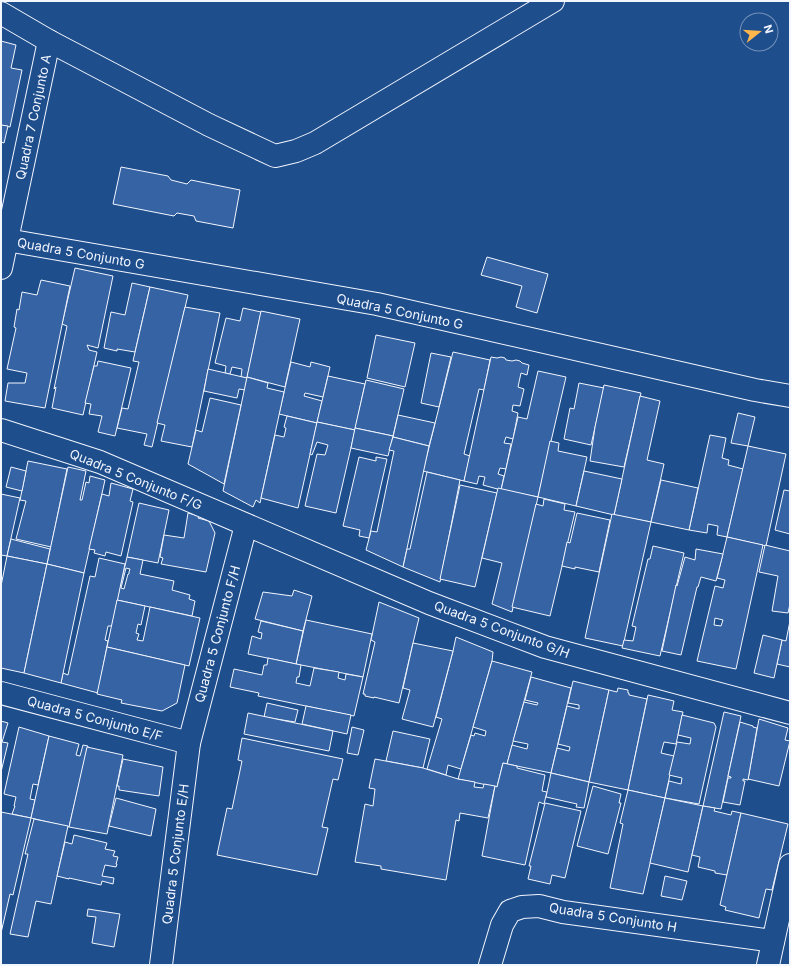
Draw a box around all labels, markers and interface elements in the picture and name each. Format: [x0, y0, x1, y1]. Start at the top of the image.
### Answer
north arrow [739, 12, 779, 52]
text: N [761, 23, 776, 35]
street label: Quadra 7 Conjunto A [12, 53, 54, 181]
street label: Quadra 5 Conjunto G [16, 234, 146, 272]
street label: Quadra 5 Conjunto G [335, 290, 465, 332]
street label: Quadra 5 Conjunto F/G [67, 445, 205, 513]
street label: Quadra 5 Conjunto F/H [191, 564, 243, 704]
street label: Quadra 5 Conjunto G/H [432, 597, 572, 661]
street label: Quadra 5 Conjunto E/F [26, 692, 164, 744]
street label: Quadra 5 Conjunto E/H [158, 783, 192, 925]
street label: Quadra 5 Conjunto H [548, 899, 678, 935]

